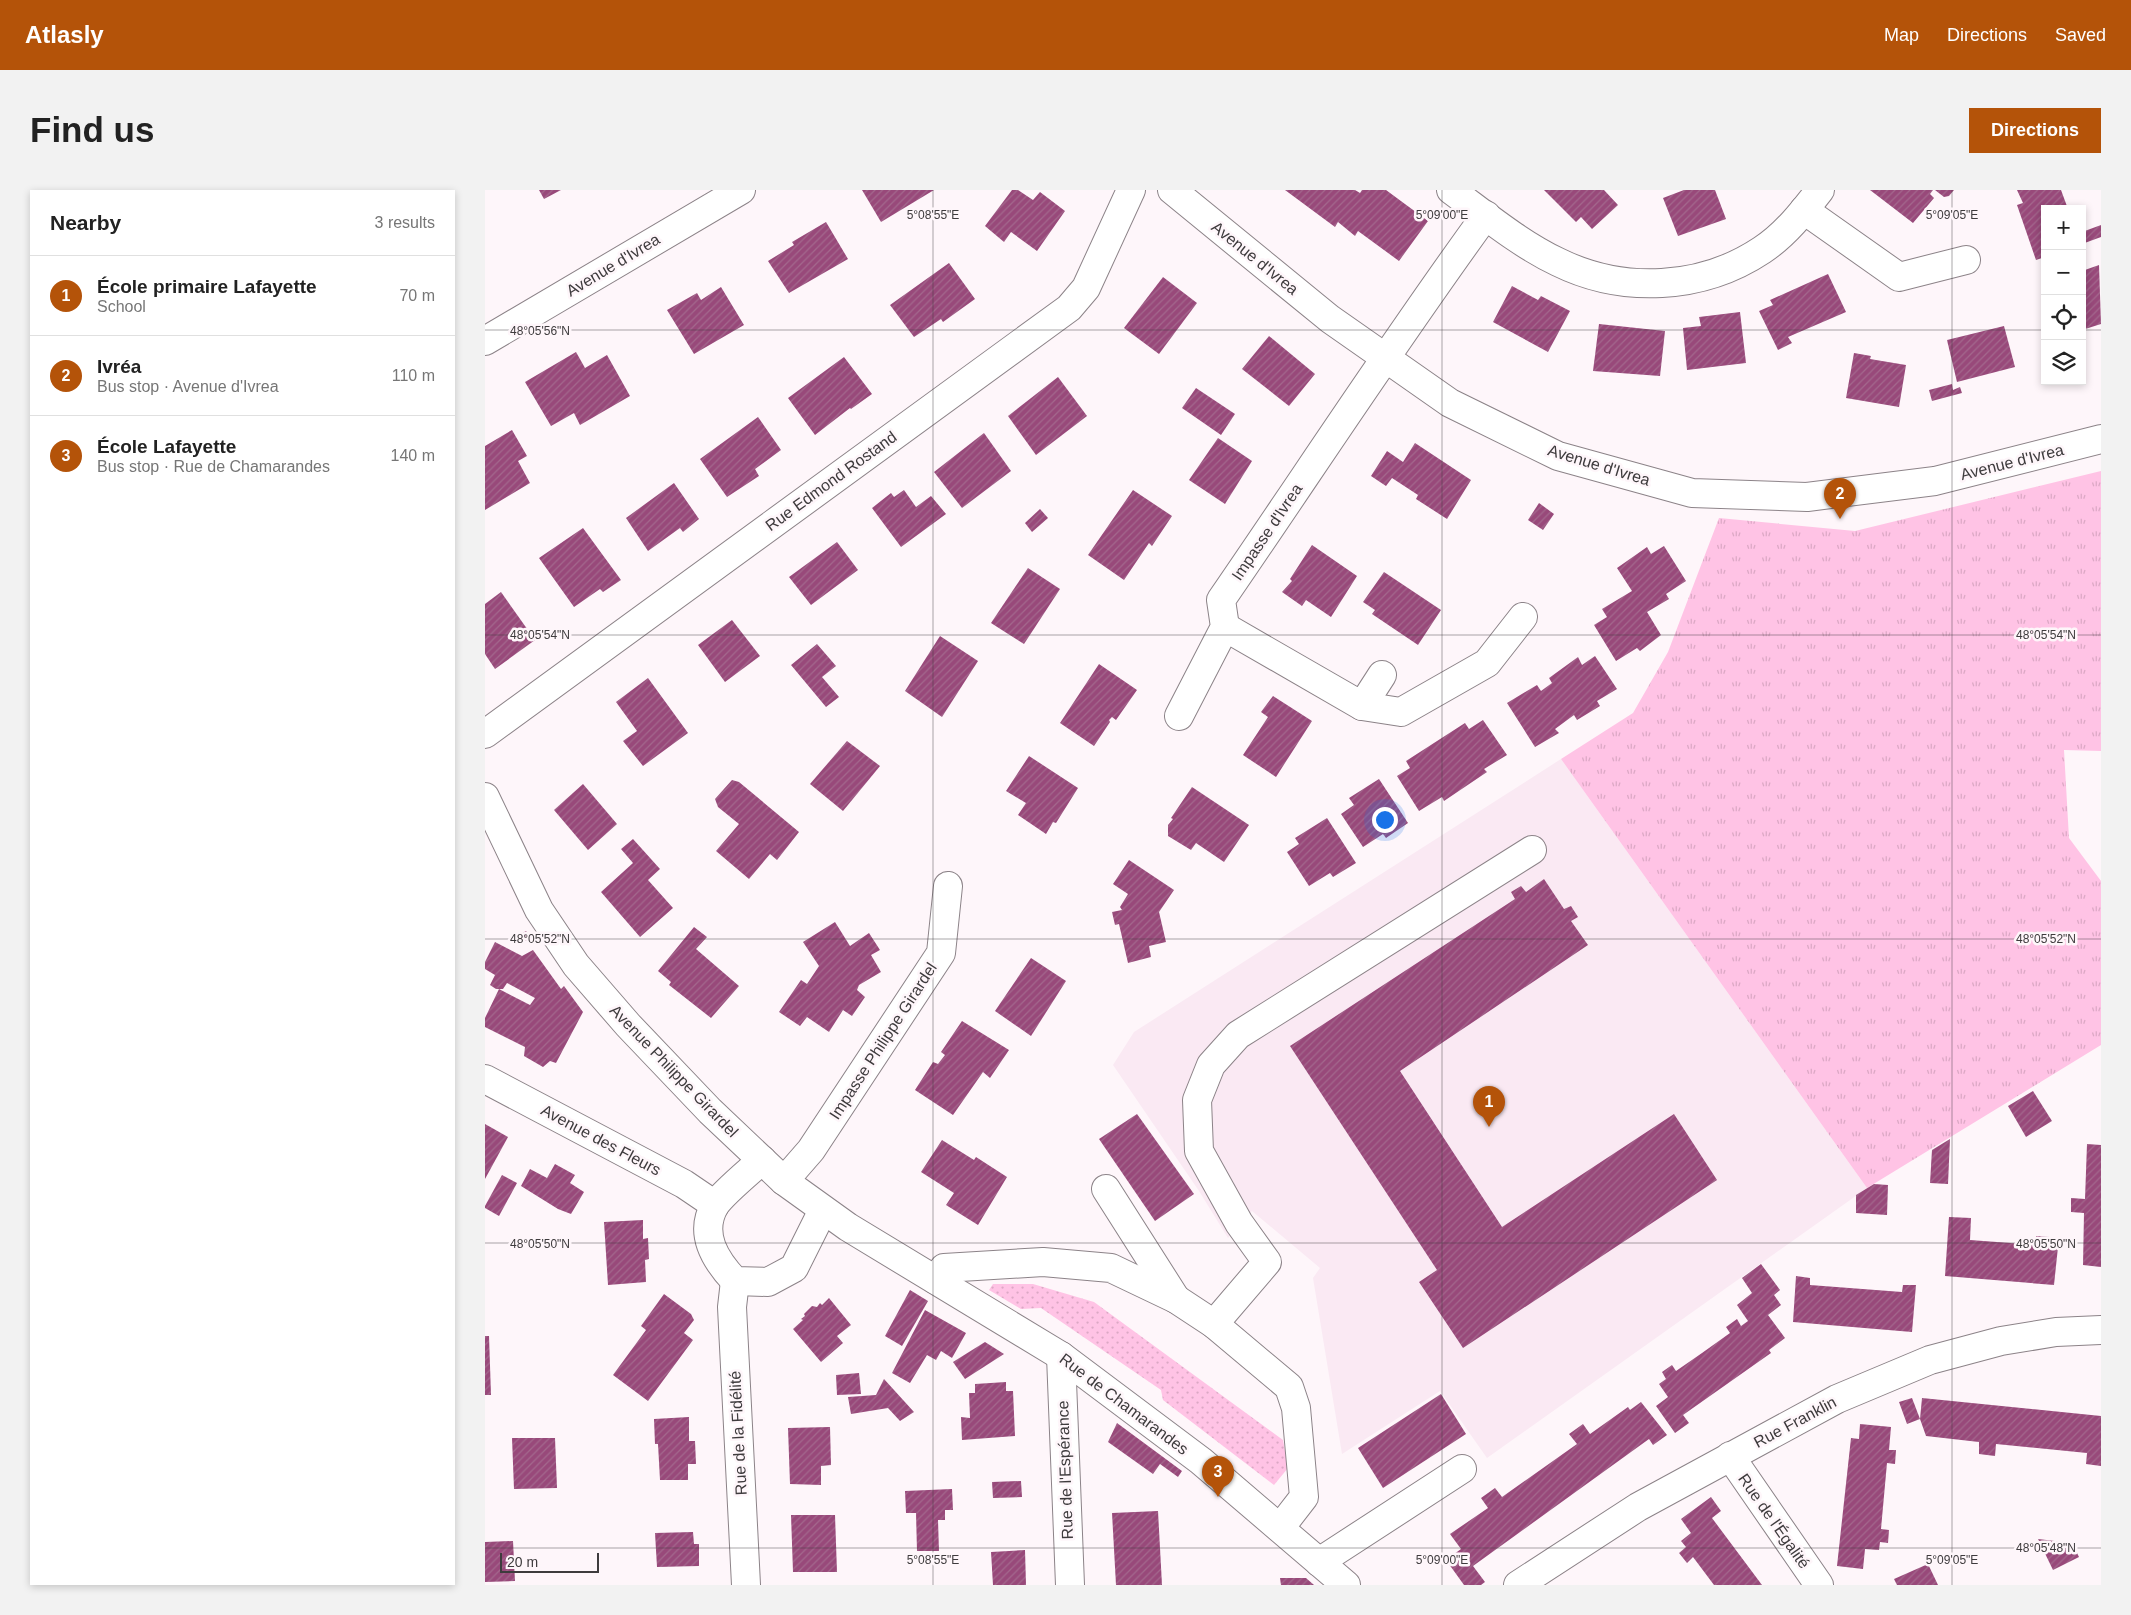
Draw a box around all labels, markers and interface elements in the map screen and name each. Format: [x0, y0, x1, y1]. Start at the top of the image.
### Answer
text: Atlasly [25, 21, 104, 48]
text: Map [1884, 25, 1919, 45]
text: Directions [1947, 25, 2027, 45]
text: Saved [2055, 25, 2106, 45]
button: Directions [1969, 108, 2101, 153]
text: Find us [30, 110, 154, 149]
map controls [2041, 205, 2086, 385]
button: + [2041, 205, 2086, 250]
text: 5°08'55"E [907, 208, 959, 222]
text: 5°09'00"E [1416, 208, 1468, 222]
text: 5°09'05"E [1926, 208, 1978, 222]
text: Nearby [50, 211, 121, 234]
text: 3 results [375, 214, 435, 231]
street label: Avenue d'Ivrea [1208, 218, 1302, 298]
street label: Avenue d'Ivrea [563, 230, 663, 300]
button: − [2041, 250, 2086, 295]
text: École primaire Lafayette [97, 276, 317, 297]
text: 1 [62, 287, 70, 304]
text: 70 m [399, 287, 435, 304]
button: locate [2041, 295, 2086, 340]
text: School [97, 298, 146, 315]
text: 48°05'56"N [510, 324, 570, 338]
button: layers [2041, 340, 2086, 385]
text: Ivréa [97, 356, 141, 377]
text: 2 [62, 367, 70, 384]
text: 110 m [392, 367, 435, 384]
text: Bus stop · Avenue d'Ivrea [97, 378, 279, 395]
street label: Rue Edmond Rostand [762, 428, 900, 534]
text: École Lafayette [97, 436, 236, 457]
street label: Avenue d'Ivrea [1546, 441, 1652, 489]
street label: Avenue d'Ivrea [1959, 441, 2066, 483]
text: 3 [62, 447, 70, 464]
text: 140 m [391, 447, 435, 464]
text: Bus stop · Rue de Chamarandes [97, 458, 330, 475]
pin: 2 [1824, 478, 1856, 519]
street label: Impasse d'Ivrea [1229, 481, 1306, 583]
text: 48°05'54"N [510, 628, 570, 642]
text: 48°05'54"N [2016, 628, 2076, 642]
your location [1372, 807, 1398, 833]
text: 48°05'52"N [510, 932, 570, 946]
text: 48°05'52"N [2016, 932, 2076, 946]
street label: Impasse Philippe Girardel [826, 960, 940, 1122]
street label: Avenue Philippe Girardel [607, 1002, 741, 1140]
pin: 1 [1473, 1086, 1505, 1127]
street label: Avenue des Fleurs [538, 1101, 664, 1179]
text: 48°05'50"N [510, 1237, 570, 1251]
text: 48°05'50"N [2016, 1237, 2076, 1251]
street label: Rue de Chamarandes [1056, 1350, 1192, 1458]
street label: Rue de la Fidélité [726, 1370, 750, 1496]
street label: Rue Franklin [1751, 1393, 1839, 1451]
street label: Rue de l'Espérance [1054, 1400, 1076, 1540]
pin: 3 [1202, 1456, 1234, 1497]
street label: Rue de l'Égalité [1735, 1470, 1814, 1572]
text: 48°05'48"N [2016, 1541, 2076, 1555]
scale bar [500, 1550, 599, 1573]
text: 5°08'55"E [907, 1553, 959, 1567]
text: 5°09'00"E [1416, 1553, 1468, 1567]
text: 5°09'05"E [1926, 1553, 1978, 1567]
text: 20 m [507, 1554, 538, 1570]

